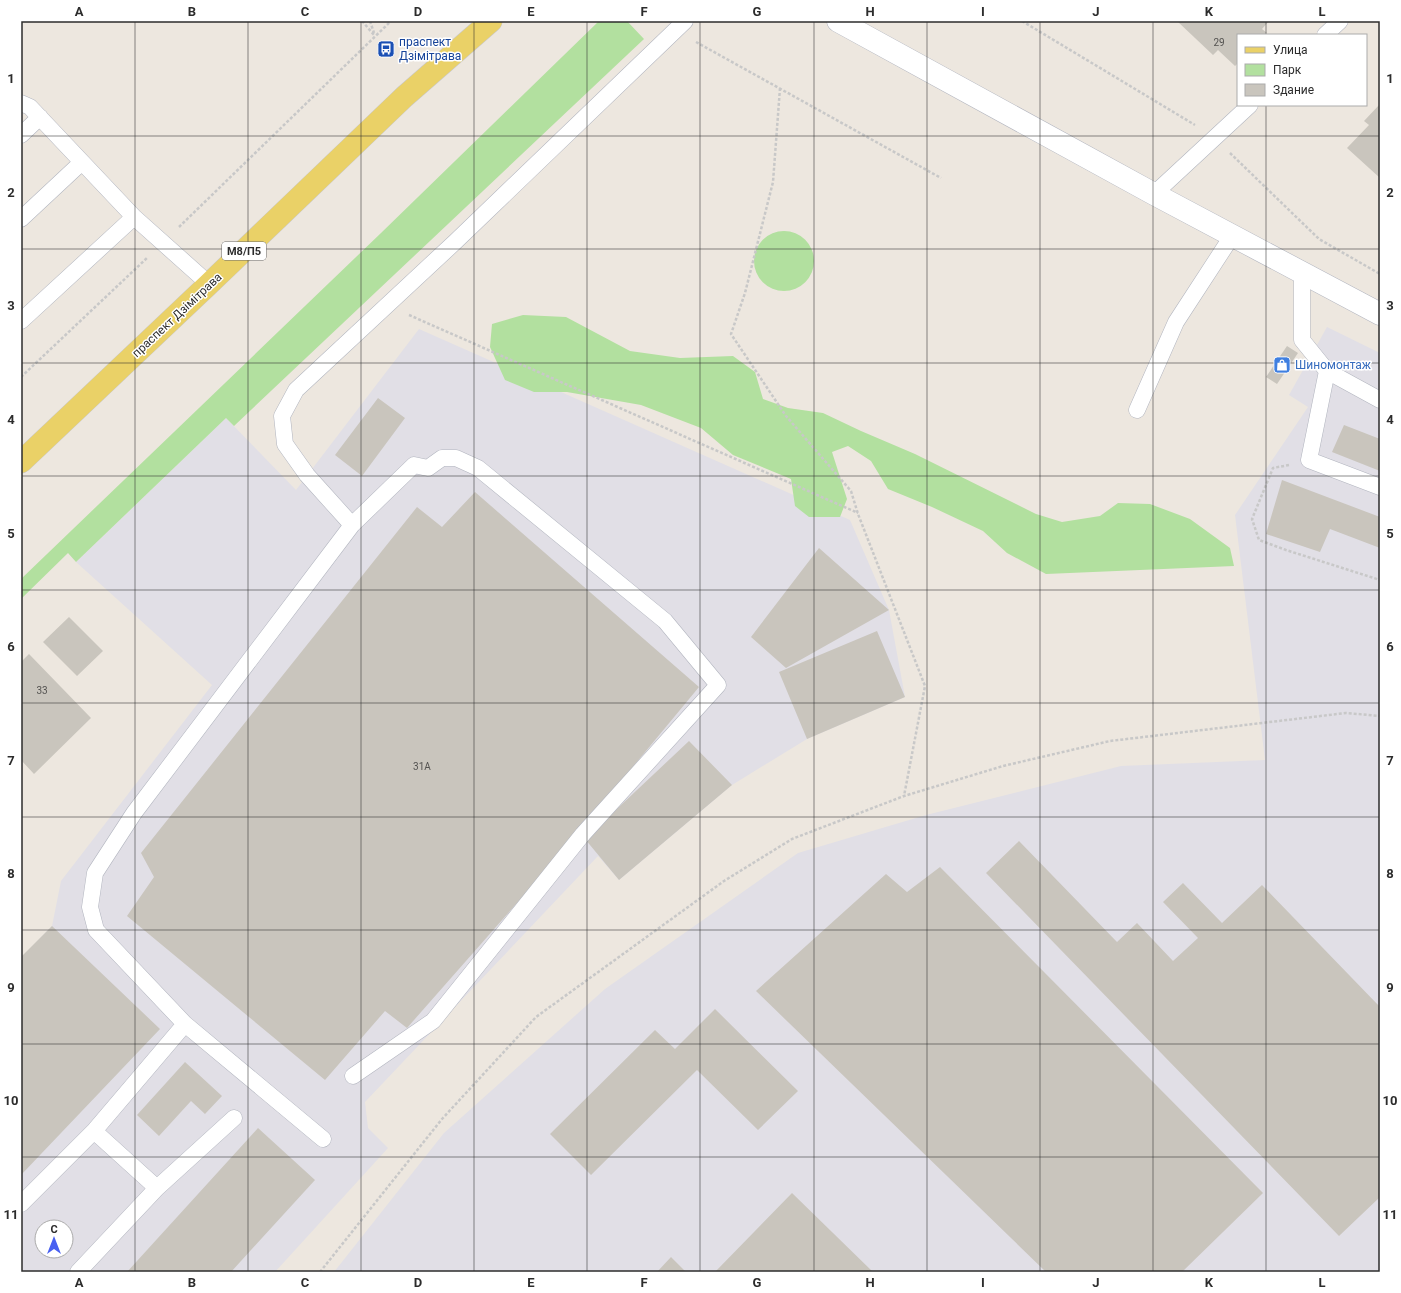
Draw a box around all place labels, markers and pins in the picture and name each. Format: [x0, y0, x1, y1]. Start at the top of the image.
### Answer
place label: праспект Дзімітрава [399, 35, 461, 63]
bus stop icon: праспект Дзімітрава [376, 39, 396, 59]
shop icon: Шиномонтаж [1272, 355, 1292, 375]
place label: Шиномонтаж [1295, 358, 1372, 372]

